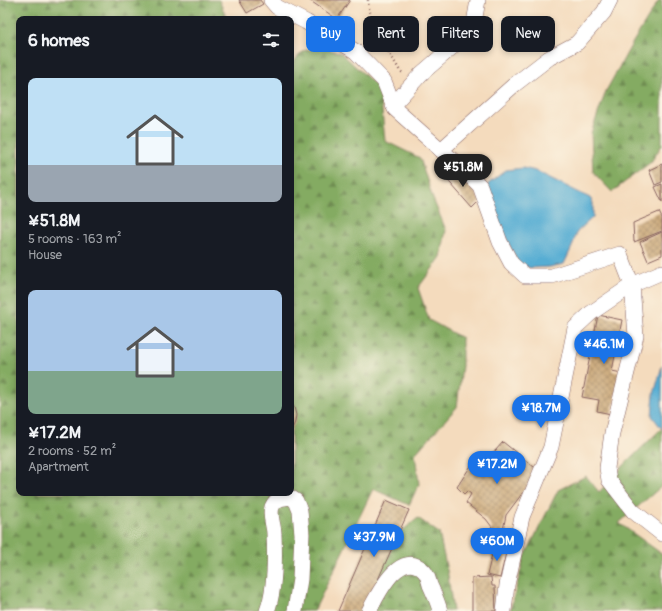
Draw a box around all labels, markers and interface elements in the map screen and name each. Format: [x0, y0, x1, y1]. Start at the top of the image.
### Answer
chip: Buy [306, 16, 355, 52]
chip: Rent [363, 16, 419, 52]
chip: Filters [427, 16, 493, 52]
chip: New [501, 16, 555, 52]
icon: filters [260, 29, 282, 51]
text: 6 homes [28, 30, 89, 51]
icon: home [119, 104, 191, 176]
pin: ¥51.8M [430, 154, 496, 188]
text: ¥51.8M [443, 159, 483, 175]
text: ¥51.8M [28, 210, 80, 231]
text: 5 rooms · 163 m² [28, 231, 122, 247]
text: House [28, 247, 62, 263]
icon: home [119, 316, 191, 388]
pin: ¥46.1M [571, 331, 637, 365]
text: ¥46.1M [583, 336, 625, 352]
pin: ¥18.7M [508, 395, 574, 429]
text: ¥18.7M [521, 400, 561, 416]
text: ¥17.2M [28, 422, 81, 443]
text: 2 rooms · 52 m² [28, 443, 116, 459]
pin: ¥17.2M [464, 451, 530, 485]
text: ¥17.2M [477, 456, 517, 472]
text: Apartment [28, 459, 89, 475]
pin: ¥37.9M [341, 524, 407, 558]
pin: ¥60M [473, 528, 521, 562]
text: ¥37.9M [353, 529, 395, 545]
text: ¥60M [480, 533, 514, 549]

